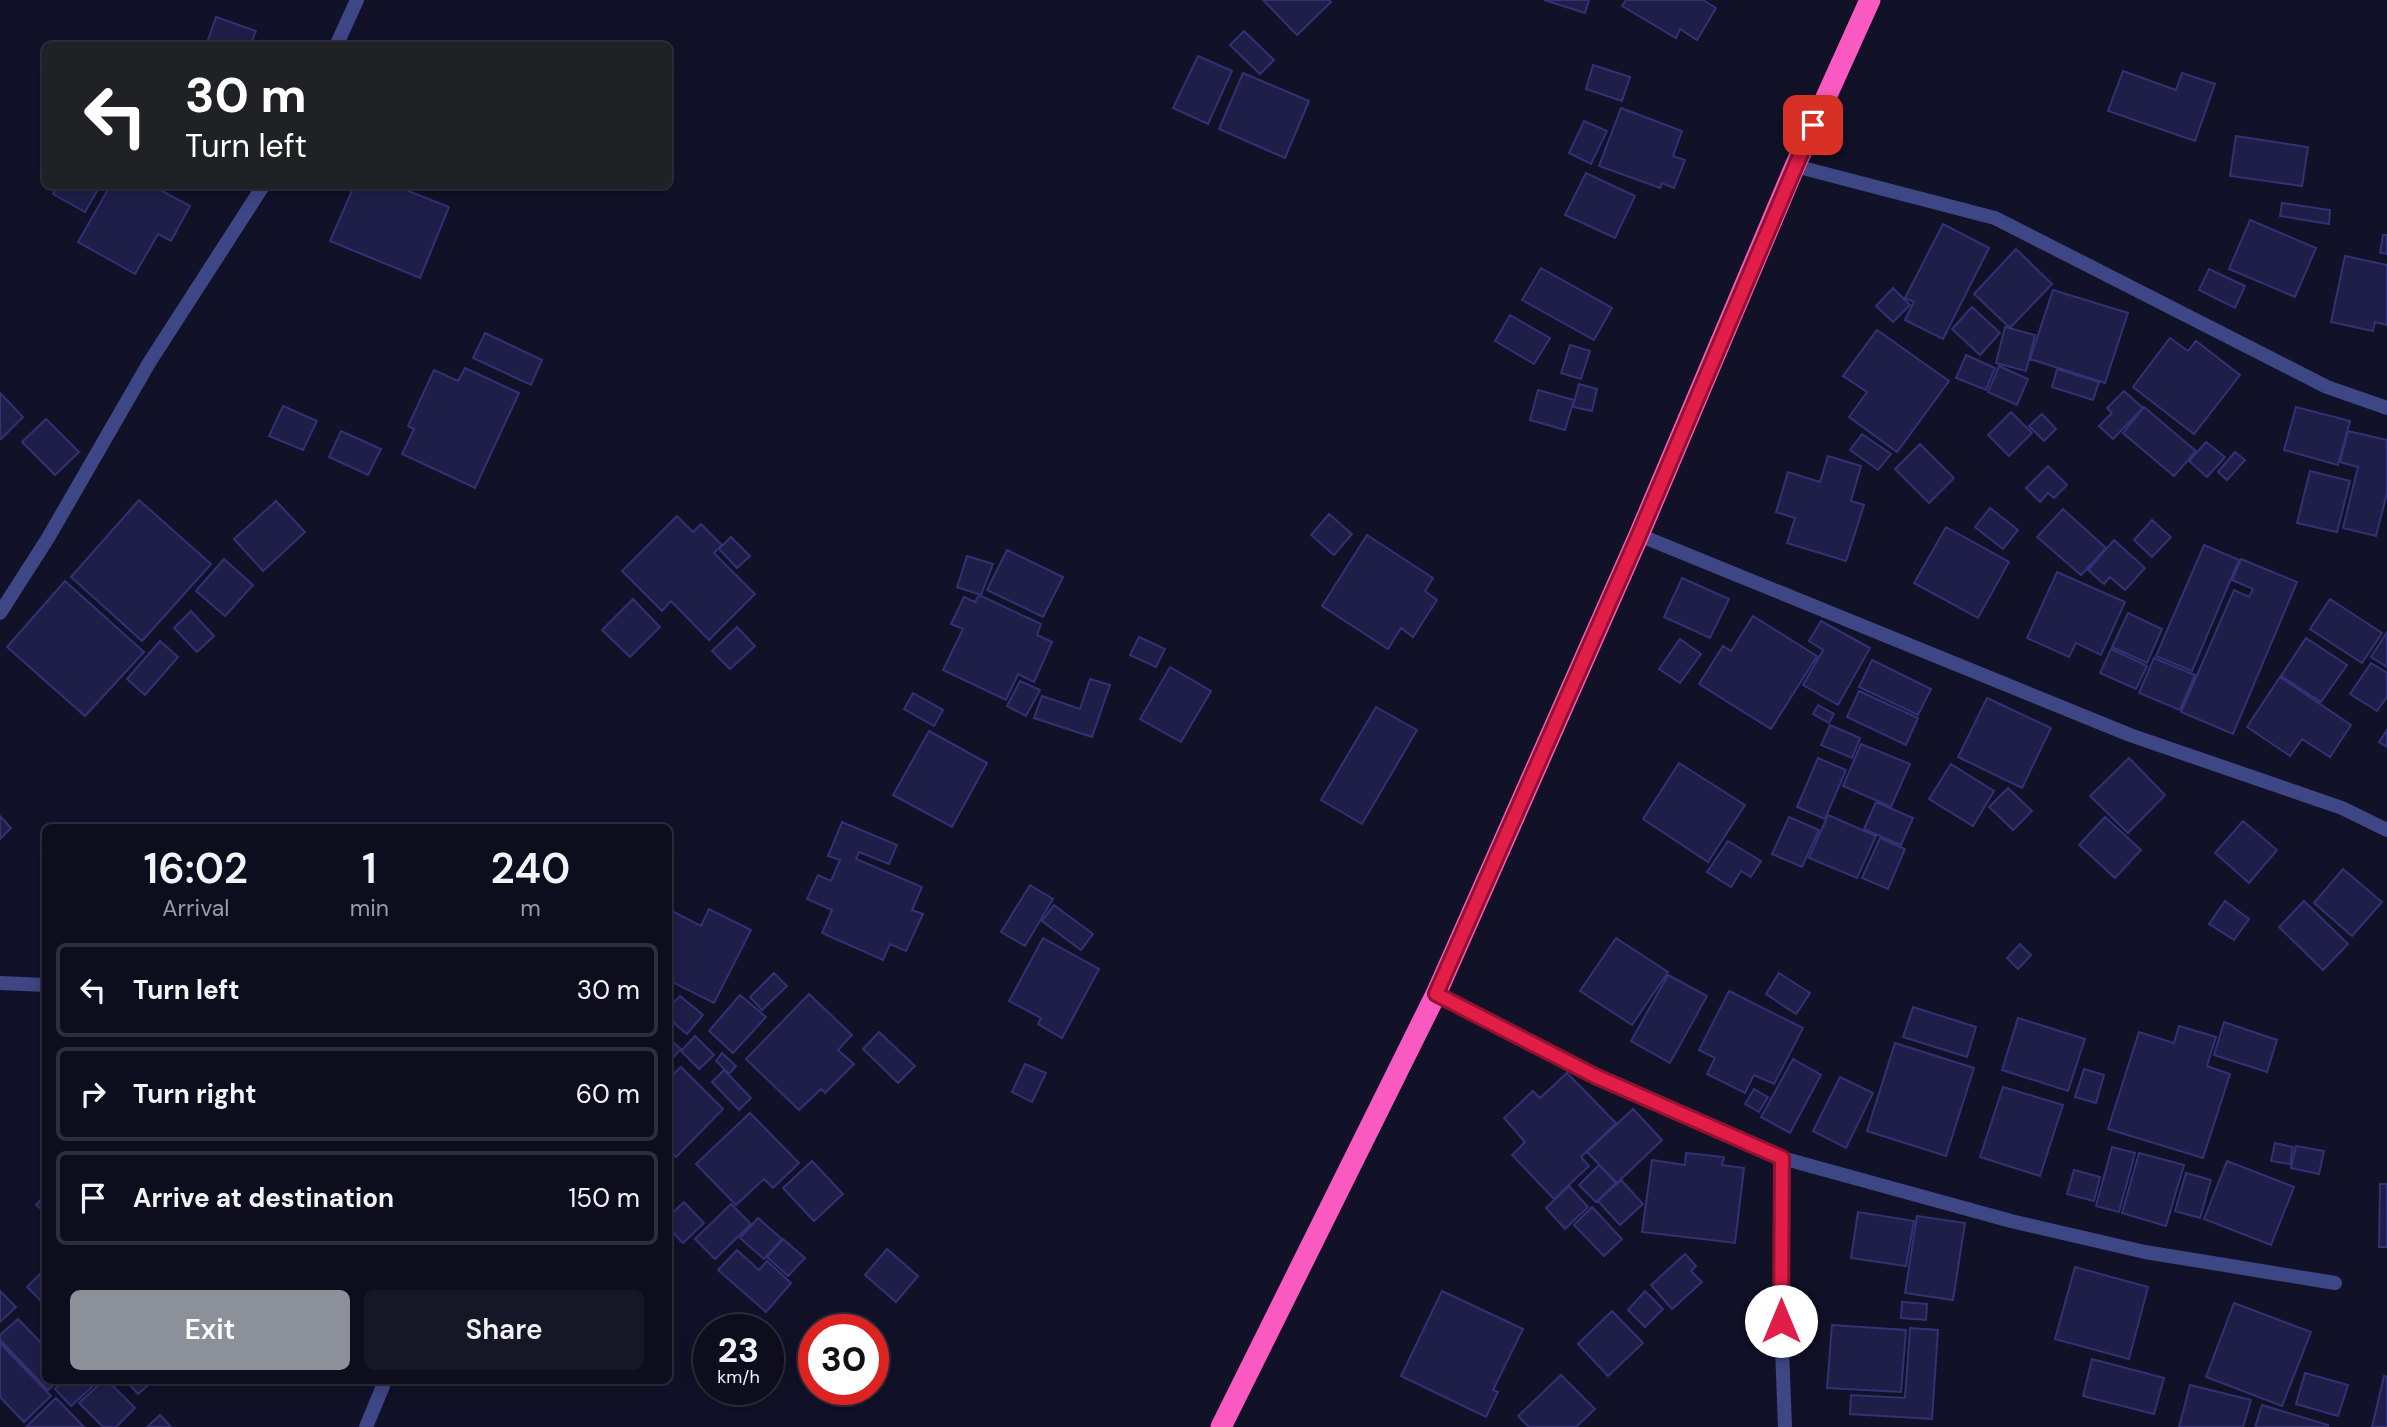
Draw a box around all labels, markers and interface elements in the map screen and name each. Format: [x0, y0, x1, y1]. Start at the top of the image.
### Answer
text: 30 m [185, 63, 307, 127]
icon: left [70, 70, 161, 161]
pin [1783, 95, 1843, 155]
icon: arrive [1794, 106, 1832, 144]
text: Turn left [185, 125, 307, 167]
text: 16:02 [144, 841, 248, 896]
text: 1 [362, 841, 377, 896]
text: 240 [490, 841, 570, 896]
text: Arrival [162, 893, 229, 923]
text: min [350, 893, 389, 923]
text: m [520, 893, 541, 923]
icon: left [74, 971, 112, 1009]
text: Turn left [133, 973, 240, 1007]
text: 30 m [577, 973, 640, 1007]
icon: right [74, 1075, 112, 1113]
text: Turn right [133, 1077, 257, 1111]
text: 60 m [576, 1077, 640, 1111]
icon: arrive [74, 1179, 112, 1217]
text: Arrive at destination [133, 1181, 394, 1215]
text: 150 m [568, 1181, 640, 1215]
position arrow [1744, 1284, 1818, 1358]
button: Exit [70, 1290, 350, 1370]
button: Share [364, 1290, 644, 1370]
speed limit sign: 30 [798, 1314, 889, 1405]
text: 23 [718, 1327, 759, 1373]
text: km/h [717, 1365, 760, 1389]

